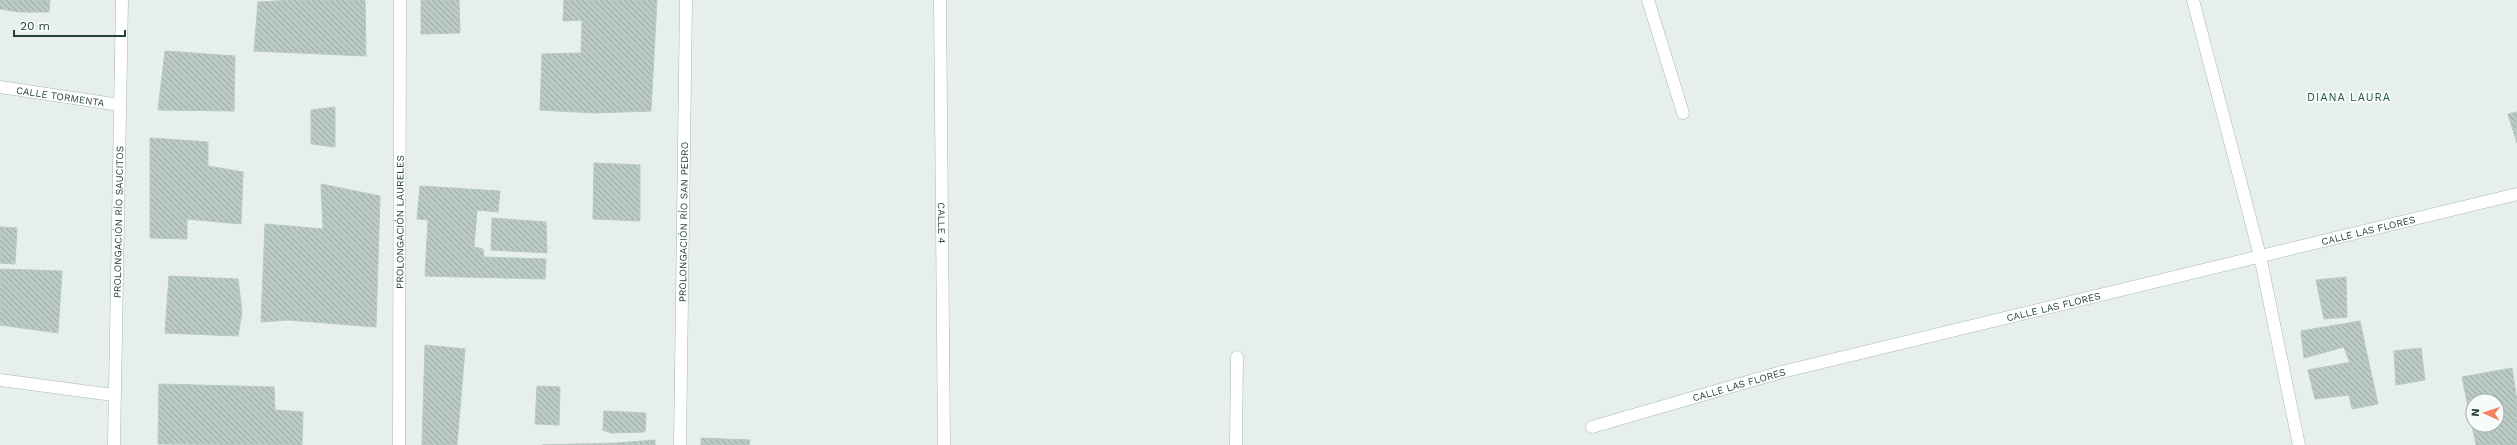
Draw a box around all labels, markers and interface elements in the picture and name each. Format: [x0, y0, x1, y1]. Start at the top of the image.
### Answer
scale bar [14, 12, 125, 38]
text: 20 m [20, 19, 50, 33]
street label: CALLE TORMENTA [15, 85, 105, 109]
district label: DIANA LAURA [2307, 91, 2391, 104]
street label: PROLONGACIÓN RÍO SAN PEDRO [677, 142, 690, 302]
street label: PROLONGACIÓN RÍO SAUCITOS [112, 146, 125, 298]
street label: PROLONGACIÓN LAURELES [394, 155, 406, 289]
street label: CALLE 4 [936, 202, 947, 244]
street label: CALLE LAS FLORES [2320, 214, 2417, 247]
street label: CALLE LAS FLORES [2005, 290, 2102, 323]
street label: CALLE LAS FLORES [1691, 366, 1787, 404]
north arrow [2465, 393, 2505, 433]
text: N [2469, 408, 2482, 417]

